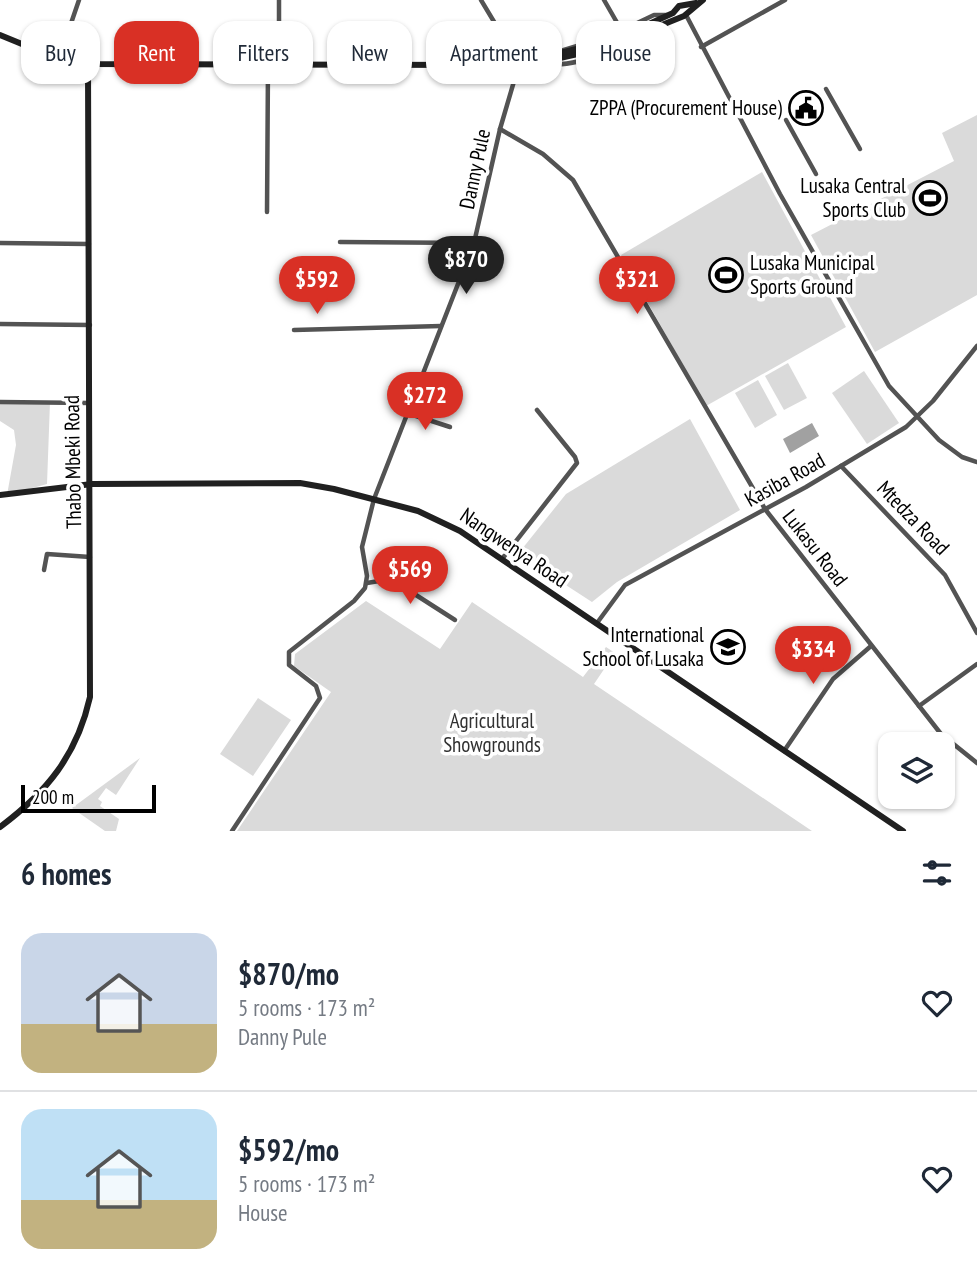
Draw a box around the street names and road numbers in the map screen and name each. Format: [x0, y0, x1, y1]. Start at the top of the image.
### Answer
street label: Danny Pule [453, 126, 496, 211]
street label: Thabo Mbeki Road [58, 395, 87, 529]
street label: Kasiba Road [740, 446, 830, 513]
street label: Mtedza Road [871, 475, 955, 560]
street label: Nangwenya Road [455, 502, 574, 594]
street label: Lukasu Road [777, 504, 854, 592]

